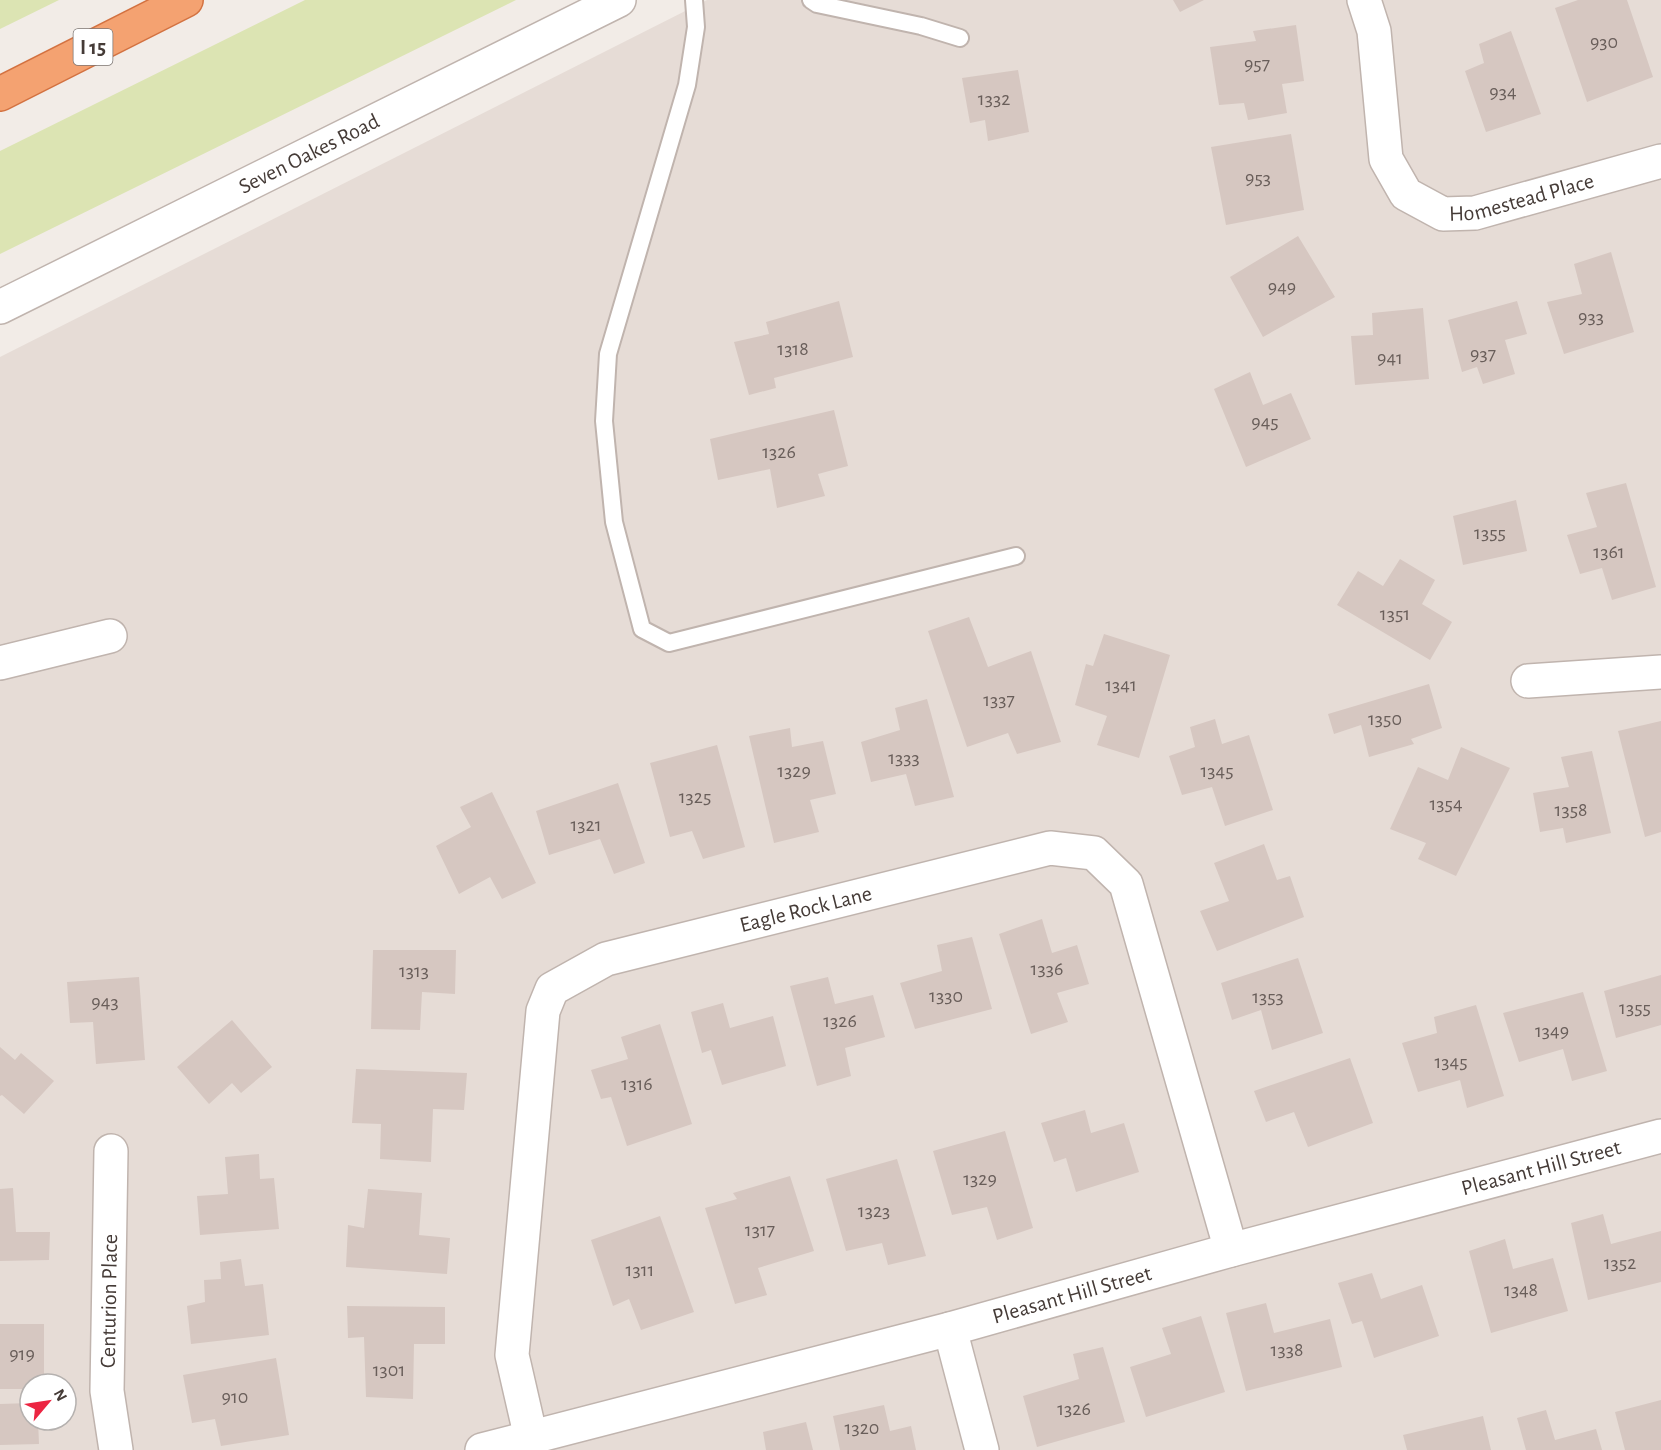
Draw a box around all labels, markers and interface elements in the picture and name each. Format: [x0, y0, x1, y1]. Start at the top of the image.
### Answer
road number: I 15 [74, 29, 112, 65]
house number: 930 [1590, 32, 1618, 52]
house number: 957 [1244, 54, 1270, 74]
house number: 934 [1489, 82, 1517, 102]
house number: 1332 [978, 89, 1010, 109]
street label: Seven Oakes Road [235, 110, 383, 198]
house number: 953 [1245, 168, 1271, 188]
street label: Homestead Place [1449, 169, 1596, 225]
house number: 949 [1268, 277, 1296, 297]
house number: 933 [1578, 307, 1604, 327]
house number: 1318 [777, 339, 809, 359]
house number: 937 [1470, 344, 1496, 364]
house number: 941 [1377, 348, 1403, 368]
house number: 945 [1251, 412, 1279, 432]
house number: 1326 [762, 442, 796, 462]
house number: 1355 [1474, 523, 1506, 543]
house number: 1361 [1593, 542, 1625, 562]
house number: 1351 [1380, 604, 1410, 624]
house number: 1341 [1105, 675, 1137, 695]
house number: 1337 [983, 690, 1015, 710]
house number: 1350 [1368, 709, 1402, 729]
house number: 1333 [888, 748, 920, 768]
house number: 1329 [777, 761, 811, 781]
house number: 1345 [1200, 761, 1234, 781]
house number: 1325 [679, 787, 711, 807]
house number: 1354 [1429, 794, 1463, 814]
house number: 1358 [1555, 800, 1587, 820]
house number: 1321 [570, 815, 602, 835]
street label: Eagle Rock Lane [737, 882, 874, 936]
house number: 1336 [1031, 959, 1063, 979]
house number: 1313 [399, 961, 429, 981]
house number: 1330 [929, 986, 963, 1006]
house number: 1353 [1252, 987, 1284, 1007]
house number: 943 [91, 992, 119, 1012]
house number: 1355 [1619, 998, 1651, 1018]
house number: 1326 [823, 1011, 857, 1031]
house number: 1349 [1535, 1021, 1569, 1041]
house number: 1345 [1434, 1052, 1468, 1072]
house number: 1316 [621, 1074, 653, 1094]
street label: Pleasant Hill Street [1459, 1136, 1623, 1199]
house number: 1329 [963, 1169, 997, 1189]
house number: 1323 [858, 1201, 890, 1221]
house number: 1317 [745, 1220, 775, 1240]
street label: Centurion Place [97, 1234, 121, 1368]
house number: 1352 [1604, 1253, 1636, 1273]
house number: 1311 [626, 1260, 654, 1280]
street label: Pleasant Hill Street [990, 1262, 1154, 1328]
house number: 1348 [1504, 1280, 1538, 1300]
house number: 1338 [1271, 1340, 1303, 1360]
house number: 919 [9, 1344, 35, 1364]
house number: 1301 [373, 1360, 405, 1380]
north arrow [18, 1372, 78, 1432]
text: N [51, 1386, 70, 1404]
house number: 910 [222, 1387, 248, 1407]
house number: 1326 [1057, 1399, 1091, 1419]
house number: 1320 [845, 1418, 879, 1438]

